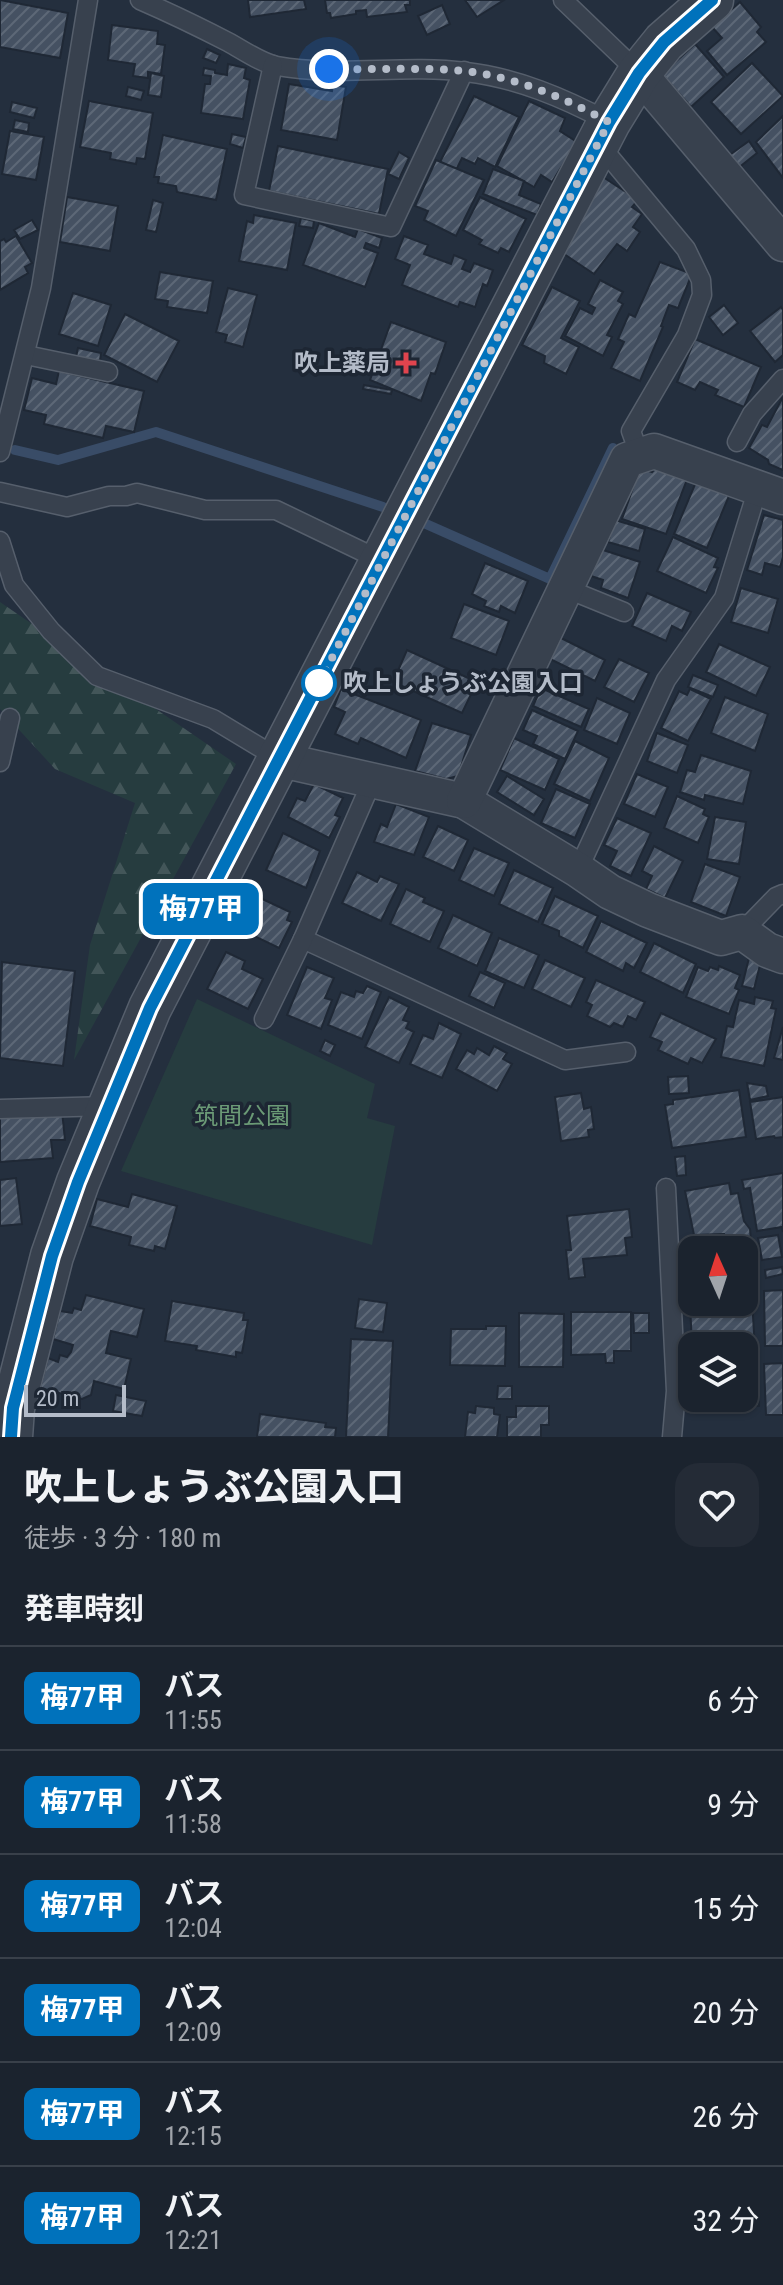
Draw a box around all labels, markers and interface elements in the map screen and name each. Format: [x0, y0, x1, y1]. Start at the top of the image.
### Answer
your location [309, 49, 349, 89]
place label: 吹上薬局 [294, 349, 390, 377]
marker: 吹上薬局 [397, 354, 415, 372]
marker: 吹上しょうぶ公園入口 [302, 666, 336, 700]
place label: 吹上しょうぶ公園入口 [343, 669, 583, 697]
line badge: 梅77甲 [145, 883, 257, 935]
text: 梅77甲 [159, 892, 243, 925]
park label: 筑間公園 [194, 1102, 290, 1130]
north arrow [678, 1236, 758, 1316]
map controls [678, 1236, 758, 1412]
button: layers [678, 1332, 758, 1412]
scale bar [24, 1381, 126, 1417]
text: 20 m [36, 1386, 79, 1411]
button: heart [675, 1463, 759, 1547]
text: 吹上しょうぶ公園入口 [24, 1465, 404, 1509]
text: 徒歩 · 3 分 · 180 m [24, 1523, 221, 1553]
text: 発車時刻 [24, 1591, 144, 1626]
text: バス [164, 1668, 224, 1703]
text: 梅77甲 [40, 1681, 124, 1714]
text: 6 分 [707, 1683, 759, 1718]
text: 11:55 [164, 1705, 222, 1735]
text: バス [164, 1772, 224, 1807]
text: 梅77甲 [40, 1785, 124, 1818]
text: 9 分 [707, 1787, 759, 1822]
text: 11:58 [164, 1809, 222, 1839]
text: バス [164, 1876, 224, 1911]
text: 梅77甲 [40, 1889, 124, 1922]
text: 15 分 [692, 1891, 759, 1926]
text: 12:04 [164, 1913, 222, 1943]
text: バス [164, 1980, 224, 2015]
text: 梅77甲 [40, 1993, 124, 2026]
text: 20 分 [692, 1995, 759, 2030]
text: 12:09 [164, 2017, 222, 2047]
text: バス [164, 2084, 224, 2119]
text: 梅77甲 [40, 2097, 124, 2130]
text: 26 分 [692, 2099, 759, 2134]
text: 12:15 [164, 2121, 222, 2151]
text: バス [164, 2188, 224, 2223]
text: 梅77甲 [40, 2201, 124, 2234]
text: 32 分 [692, 2203, 759, 2238]
text: 12:21 [164, 2225, 222, 2255]

